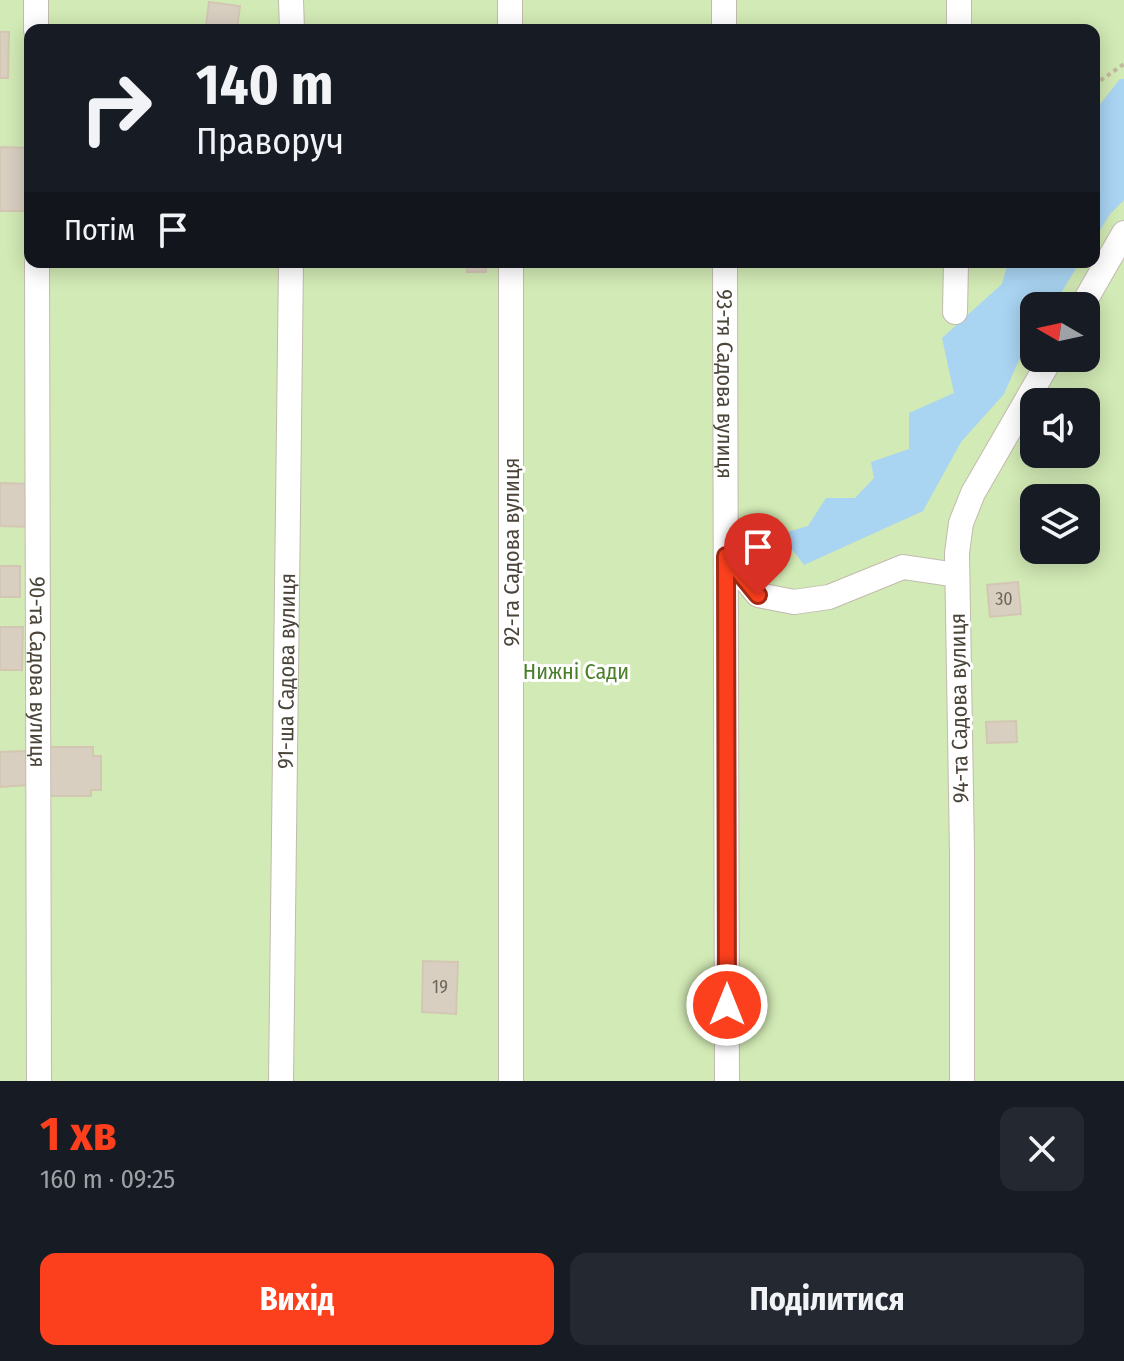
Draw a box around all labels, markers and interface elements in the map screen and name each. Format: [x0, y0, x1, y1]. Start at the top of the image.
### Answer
text: 140 m [196, 52, 333, 119]
icon: right [64, 56, 168, 160]
text: Праворуч [196, 120, 344, 164]
icon: arrive [151, 208, 195, 252]
text: Потім [64, 212, 135, 248]
street label: 93-тя Садова вулиця [712, 289, 739, 479]
north arrow [1020, 292, 1100, 372]
map controls [1020, 292, 1100, 564]
button: sound [1020, 388, 1100, 468]
street label: 92-га Садова вулиця [498, 458, 525, 646]
button: layers [1020, 484, 1100, 564]
pin [724, 513, 792, 595]
icon: arrive [736, 525, 780, 569]
street label: 91-ша Садова вулиця [271, 573, 301, 769]
street label: 90-та Садова вулиця [24, 576, 52, 768]
house number: 30 [995, 588, 1013, 610]
street label: 94-та Садова вулиця [944, 613, 974, 803]
park label: Нижні Сади [523, 658, 629, 685]
position arrow [685, 963, 769, 1047]
house number: 19 [432, 976, 448, 998]
text: 1 хв [40, 1105, 117, 1163]
button: close [1000, 1107, 1084, 1191]
text: 160 m · 09:25 [40, 1164, 175, 1195]
button: Вихід [40, 1253, 554, 1345]
button: Поділитися [570, 1253, 1084, 1345]

